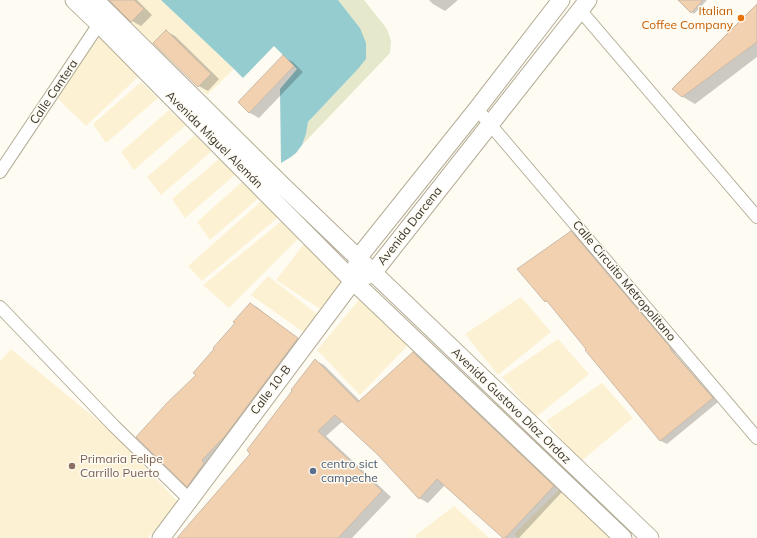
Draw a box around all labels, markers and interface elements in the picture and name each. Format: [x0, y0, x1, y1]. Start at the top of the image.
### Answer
place label: Italian Coffee Company [642, 4, 733, 32]
marker: Italian Coffee Company [736, 13, 746, 23]
street label: Calle Cantera [27, 57, 81, 127]
street label: Avenida Miguel Alemán [162, 88, 266, 192]
street label: Avenida Darcena [375, 184, 445, 268]
street label: Calle Circuito Metropolitano [569, 218, 679, 344]
street label: Avenida Gustavo Díaz Ordaz [448, 345, 574, 467]
street label: Calle 10-B [248, 362, 294, 418]
place label: Primaria Felipe Carrillo Puerto [80, 452, 163, 480]
place label: centro sict campeche [321, 457, 378, 485]
marker: Primaria Felipe Carrillo Puerto [67, 461, 77, 471]
marker: centro sict campeche [308, 466, 318, 476]

